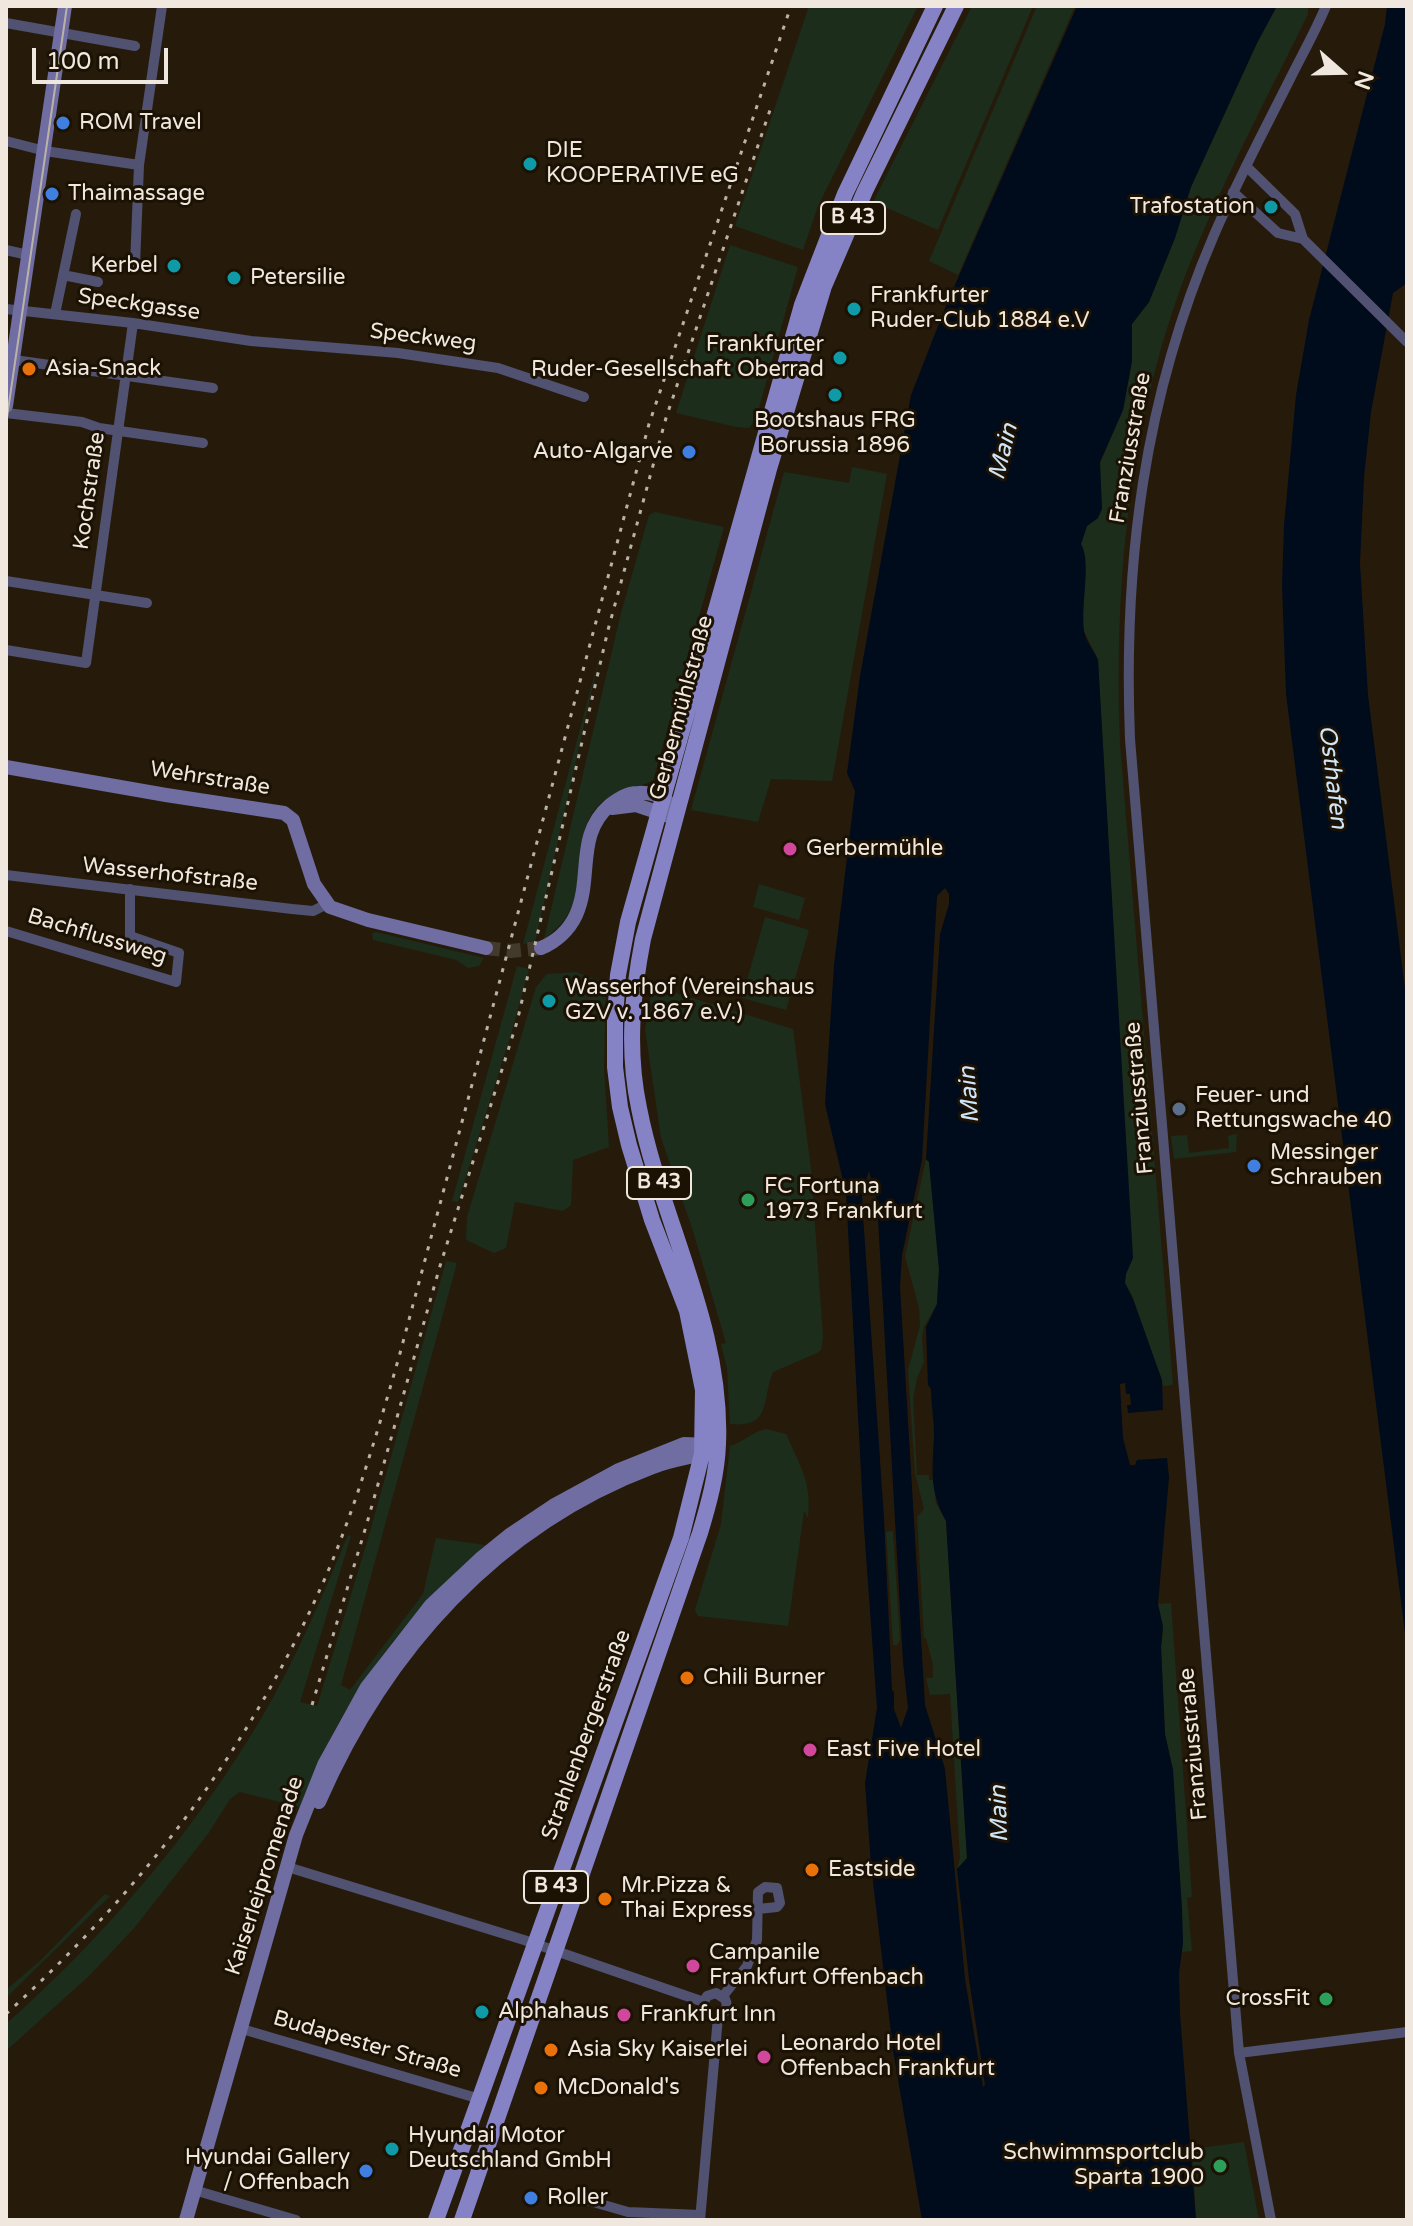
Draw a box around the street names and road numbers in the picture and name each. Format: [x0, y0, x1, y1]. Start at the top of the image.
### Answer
road number: B 43 [821, 202, 885, 234]
street label: Speckgasse [76, 283, 202, 327]
street label: Speckweg [368, 318, 478, 358]
street label: Franziusstraße [1105, 370, 1157, 526]
street label: Kochstraße [69, 430, 111, 552]
street label: Gerbermühlstraße [645, 613, 719, 803]
street label: Wehrstraße [148, 756, 272, 802]
street label: Wasserhofstraße [81, 853, 259, 897]
street label: Bachflussweg [24, 903, 170, 971]
street label: Franziusstraße [1120, 1021, 1160, 1175]
road number: B 43 [627, 1167, 691, 1199]
street label: Strahlenbergerstraße [537, 1626, 637, 1844]
street label: Franziusstraße [1174, 1667, 1214, 1821]
street label: Kaiserleipromenade [220, 1773, 310, 1979]
road number: B 43 [524, 1871, 588, 1903]
street label: Budapester Straße [270, 2006, 464, 2084]

